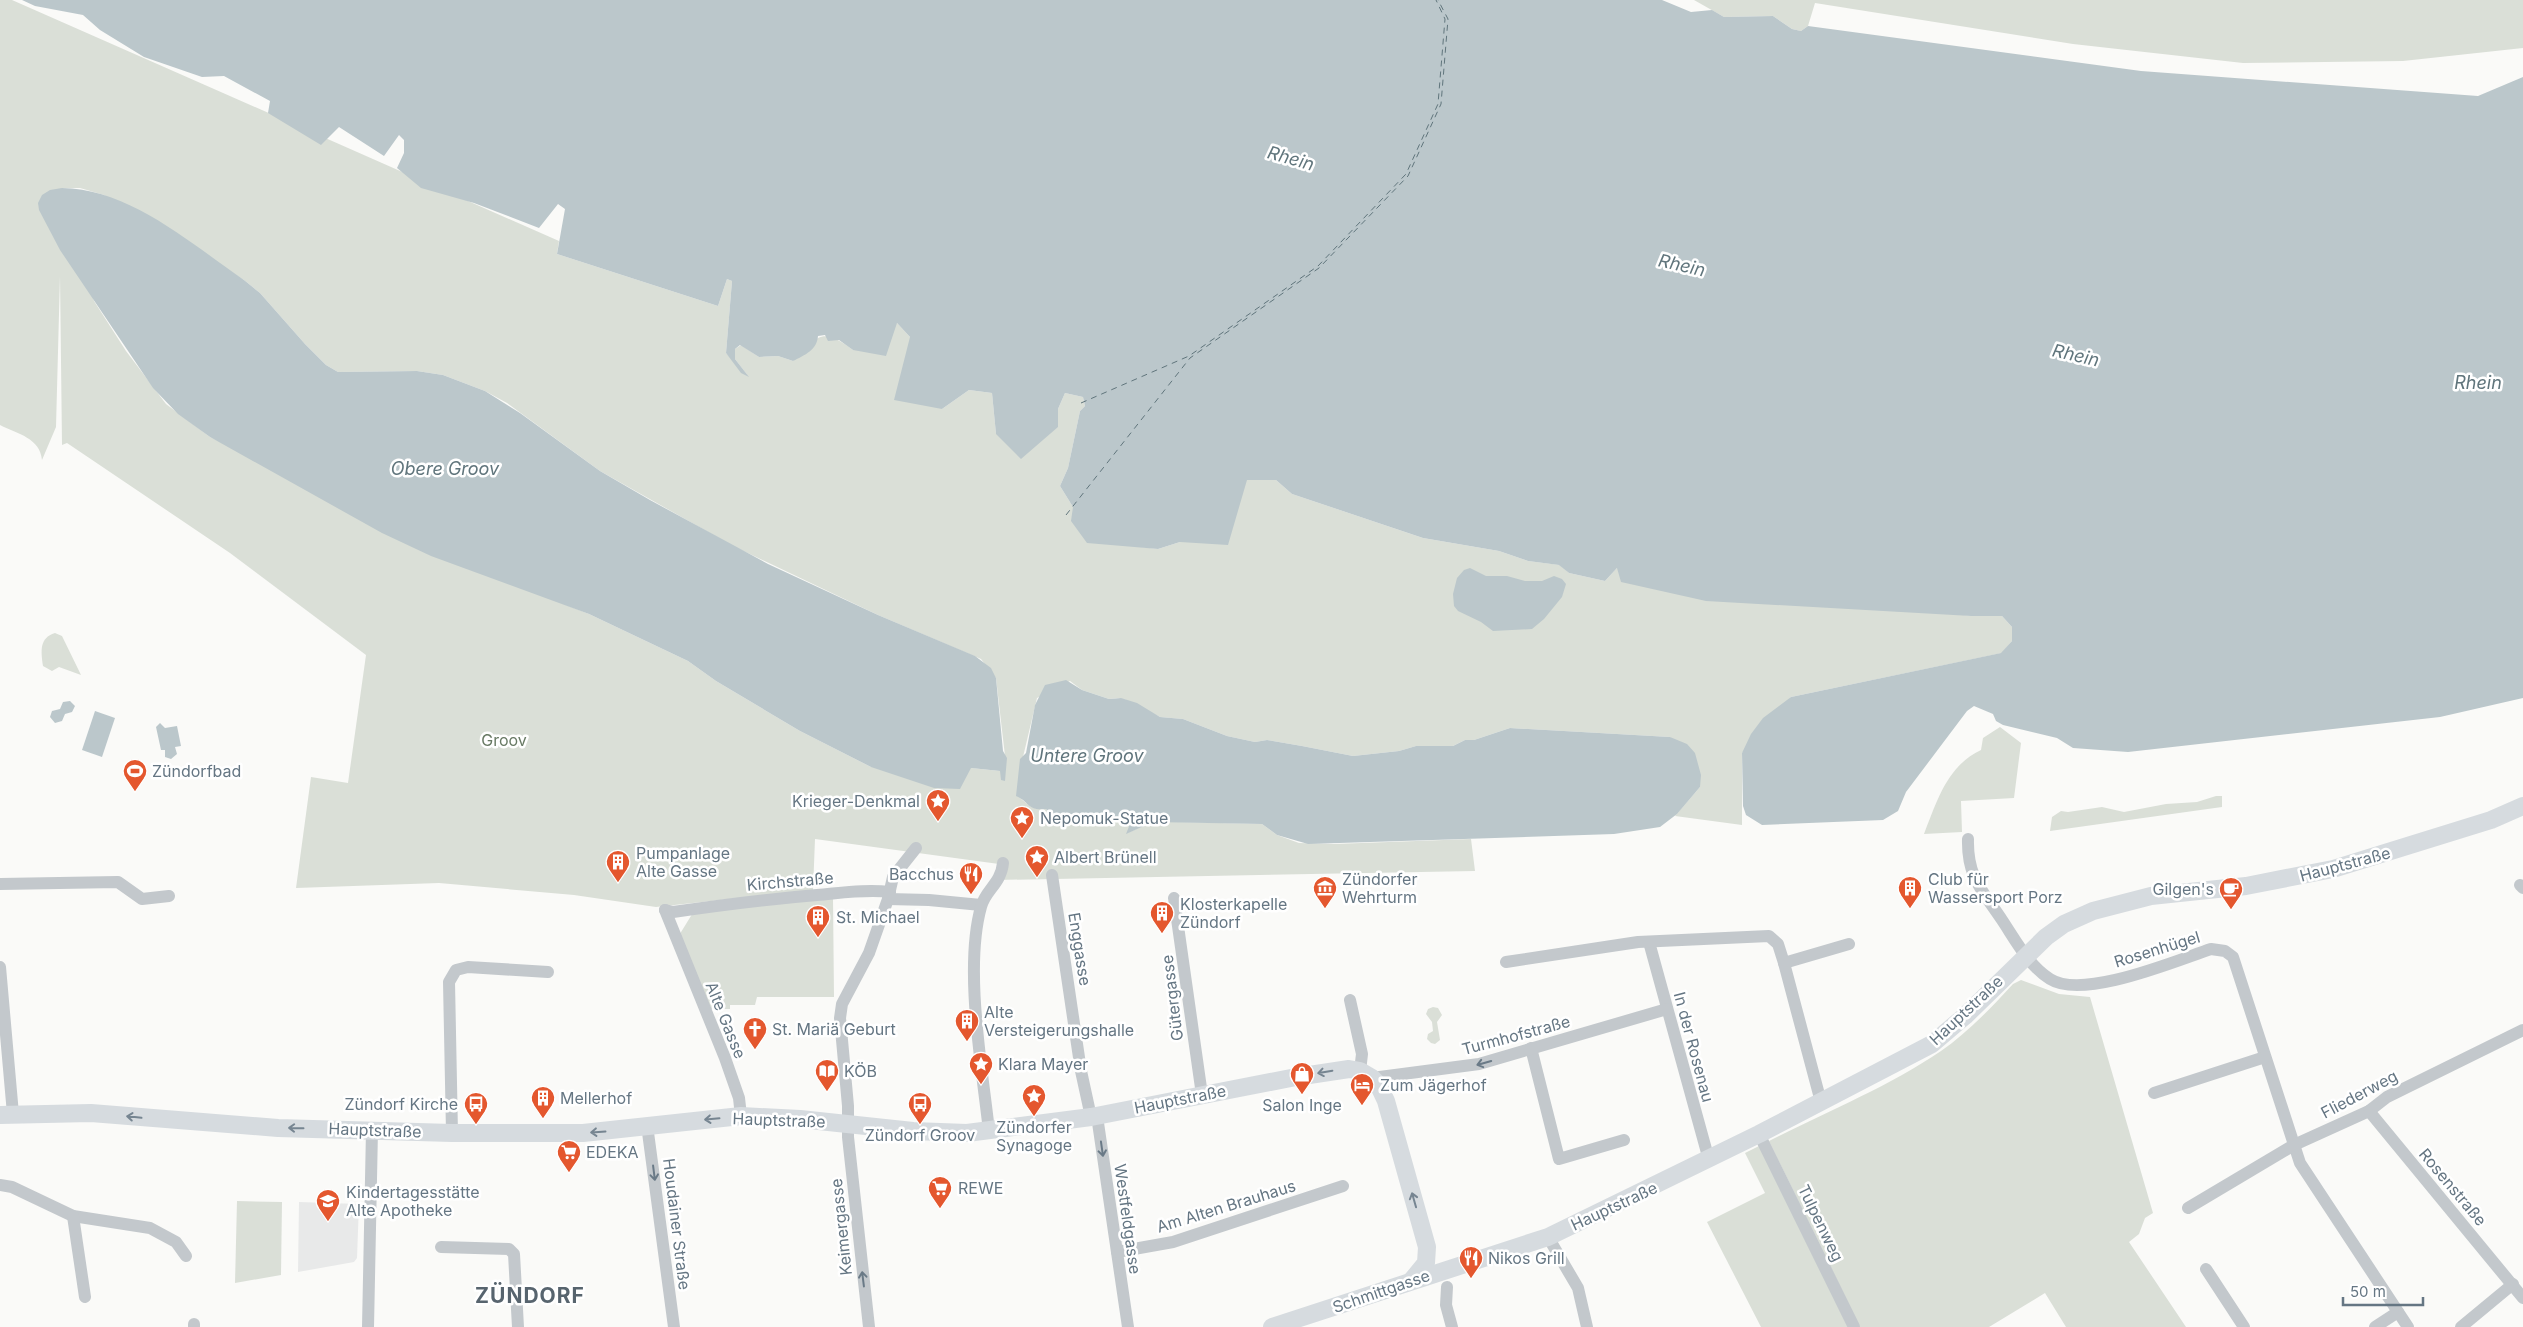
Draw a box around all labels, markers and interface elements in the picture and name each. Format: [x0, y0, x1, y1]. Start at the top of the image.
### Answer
water label: Rhein [1265, 141, 1317, 175]
water label: Rhein [1656, 249, 1708, 281]
water label: Rhein [2050, 339, 2102, 371]
water label: Rhein [2454, 372, 2502, 393]
water label: Obere Groov [391, 458, 500, 479]
park label: Groov [481, 730, 527, 750]
water label: Untere Groov [1030, 745, 1145, 766]
sports icon: Zündorfbad [122, 758, 148, 792]
place label: Zündorfbad [152, 761, 241, 781]
place icon: Krieger-Denkmal [925, 788, 951, 822]
place label: Krieger-Denkmal [792, 791, 920, 811]
place icon: Nepomuk-Statue [1009, 805, 1035, 839]
place label: Nepomuk-Statue [1040, 808, 1168, 828]
street label: Hauptstraße [2297, 842, 2393, 886]
place label: Pumpanlage Alte Gasse [636, 843, 730, 881]
place icon: Albert Brünell [1024, 844, 1050, 878]
place label: Albert Brünell [1054, 847, 1157, 867]
building icon: Pumpanlage Alte Gasse [605, 849, 631, 883]
restaurant icon: Bacchus [958, 861, 984, 895]
place label: Bacchus [889, 864, 954, 884]
street label: Kirchstraße [746, 867, 834, 895]
place label: Zündorfer Wehrturm [1342, 869, 1417, 907]
place label: Club für Wassersport Porz [1928, 869, 2063, 907]
museum icon: Zündorfer Wehrturm [1312, 875, 1338, 909]
building icon: Club für Wassersport Porz [1897, 875, 1923, 909]
cafe icon: Gilgen's [2218, 876, 2244, 910]
place label: Gilgen's [2152, 879, 2214, 899]
place label: Klosterkapelle Zündorf [1180, 894, 1287, 932]
building icon: Klosterkapelle Zündorf [1149, 900, 1175, 934]
building icon: St. Michael [805, 904, 831, 938]
place label: St. Michael [836, 907, 920, 927]
street label: Enggasse [1064, 911, 1096, 987]
street label: Rosenhügel [2112, 926, 2202, 972]
street label: Gütergasse [1157, 954, 1187, 1042]
street label: Hauptstraße [1925, 971, 2007, 1049]
street label: Alte Gasse [702, 979, 750, 1061]
street label: In der Rosenau [1670, 990, 1718, 1104]
place label: Alte Versteigerungshalle [984, 1002, 1134, 1040]
building icon: Alte Versteigerungshalle [954, 1008, 980, 1042]
street label: Turmhofstraße [1460, 1011, 1572, 1059]
church icon: St. Mariä Geburt [742, 1016, 768, 1050]
place label: St. Mariä Geburt [772, 1019, 896, 1039]
place icon: Klara Mayer [968, 1051, 994, 1085]
place label: Klara Mayer [998, 1054, 1088, 1074]
library icon: KÖB [814, 1058, 840, 1092]
one-way arrow [1477, 1058, 1493, 1068]
place label: KÖB [844, 1061, 877, 1081]
shop icon: Salon Inge [1289, 1061, 1315, 1095]
street label: Fliederweg [2317, 1066, 2401, 1122]
one-way arrow [1317, 1067, 1333, 1077]
hotel icon: Zum Jägerhof [1349, 1072, 1375, 1106]
place label: Zum Jägerhof [1380, 1075, 1487, 1095]
street label: Hauptstraße [1132, 1080, 1228, 1118]
place icon: Zündorfer Synagoge [1021, 1083, 1047, 1117]
building icon: Mellerhof [530, 1085, 556, 1119]
place label: Mellerhof [560, 1088, 632, 1108]
bus stop icon: Zündorf Kirche [463, 1091, 489, 1125]
bus stop icon: Zündorf Groov [907, 1091, 933, 1125]
place label: Zündorf Kirche [344, 1094, 458, 1114]
place label: Salon Inge [1262, 1095, 1342, 1115]
street label: Hauptstraße [732, 1108, 826, 1132]
one-way arrow [126, 1113, 142, 1122]
one-way arrow [704, 1114, 720, 1124]
place label: Zündorfer Synagoge [996, 1117, 1072, 1155]
street label: Hauptstraße [328, 1118, 422, 1142]
one-way arrow [288, 1123, 304, 1133]
place label: Zündorf Groov [865, 1125, 975, 1145]
one-way arrow [591, 1127, 607, 1136]
supermarket icon: EDEKA [556, 1139, 582, 1173]
one-way arrow [1097, 1141, 1107, 1157]
place label: EDEKA [586, 1142, 639, 1162]
street label: Rosenstraße [2415, 1144, 2491, 1230]
street label: Houdainer Straße [659, 1157, 695, 1291]
street label: Westfeldgasse [1110, 1163, 1146, 1275]
one-way arrow [649, 1165, 659, 1181]
supermarket icon: REWE [927, 1175, 953, 1209]
street label: Am Alten Brauhaus [1154, 1175, 1298, 1237]
street label: Hauptstraße [1568, 1177, 1660, 1235]
street label: Keimergasse [826, 1178, 856, 1276]
place label: REWE [958, 1178, 1003, 1198]
street label: Tulpenweg [1794, 1181, 1848, 1265]
place label: Kindertagesstätte Alte Apotheke [346, 1182, 480, 1220]
school or university icon: Kindertagesstätte Alte Apotheke [315, 1188, 341, 1222]
one-way arrow [1408, 1193, 1418, 1209]
restaurant icon: Nikos Grill [1458, 1245, 1484, 1279]
place label: Nikos Grill [1488, 1248, 1565, 1268]
street label: Schmittgasse [1330, 1265, 1432, 1317]
one-way arrow [858, 1271, 868, 1287]
scale bar [2343, 1274, 2423, 1306]
district label: ZÜNDORF [475, 1282, 585, 1308]
text: 50 m [2350, 1282, 2386, 1301]

